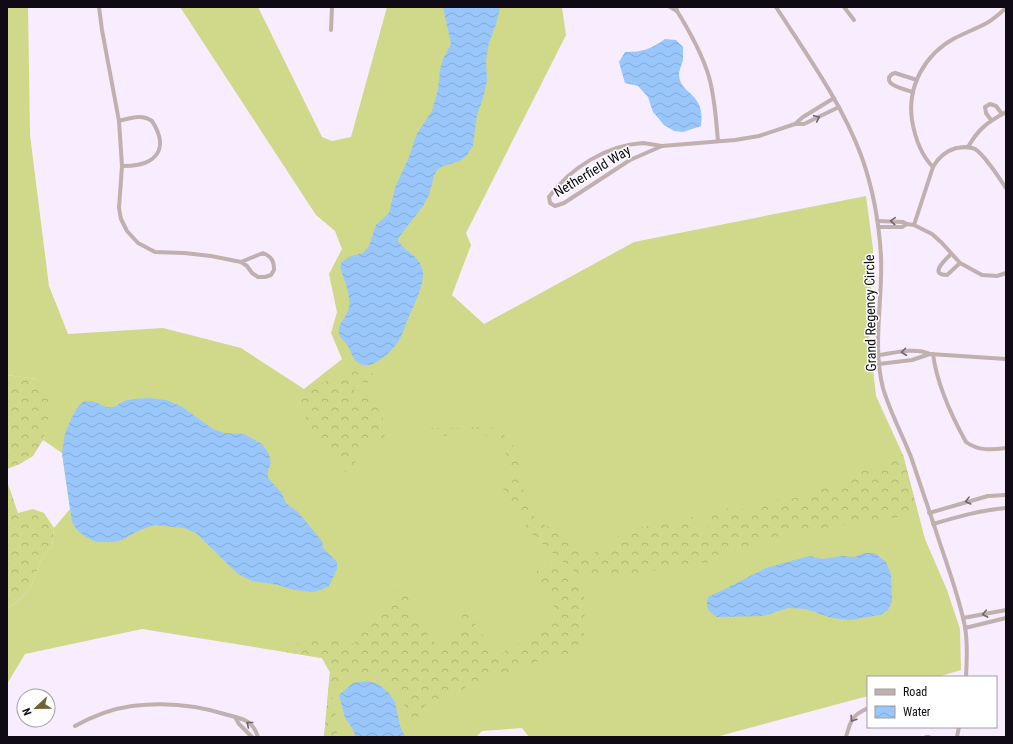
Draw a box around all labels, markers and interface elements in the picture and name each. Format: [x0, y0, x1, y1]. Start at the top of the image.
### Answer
one-way arrow [813, 115, 821, 123]
street label: Netherfield Way [551, 142, 633, 200]
one-way arrow [890, 216, 896, 225]
street label: Grand Regency Circle [861, 254, 879, 372]
one-way arrow [901, 347, 907, 356]
one-way arrow [964, 497, 971, 505]
one-way arrow [981, 609, 988, 618]
legend [867, 676, 997, 728]
text: Road [903, 685, 927, 699]
north arrow [16, 688, 56, 728]
text: Water [903, 705, 931, 719]
text: N [20, 706, 34, 717]
one-way arrow [851, 715, 858, 722]
one-way arrow [246, 722, 253, 729]

